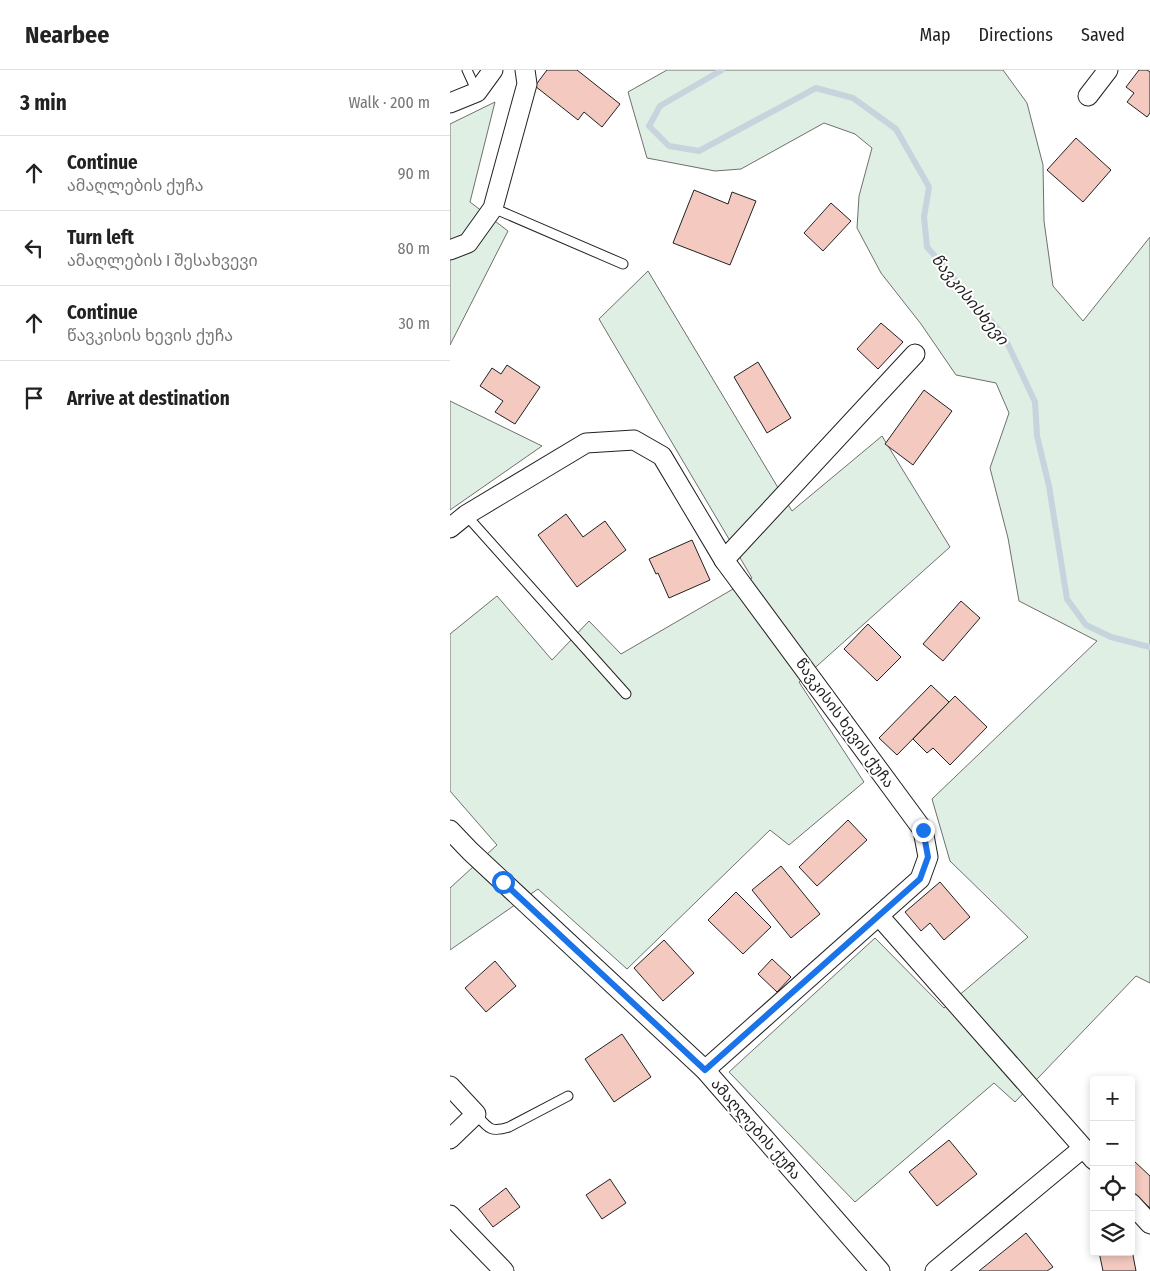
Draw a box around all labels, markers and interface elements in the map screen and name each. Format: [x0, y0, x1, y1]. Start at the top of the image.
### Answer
text: Nearbee [25, 21, 109, 49]
text: Map [919, 24, 951, 46]
text: Directions [979, 24, 1053, 46]
text: Saved [1081, 24, 1125, 46]
text: 3 min [20, 90, 67, 116]
text: Walk · 200 m [348, 93, 430, 112]
text: Continue [67, 151, 138, 174]
icon: ahead [20, 159, 48, 187]
text: 90 m [398, 164, 430, 183]
text: ამაღლების ქუჩა [67, 176, 203, 195]
text: Turn left [67, 226, 134, 249]
icon: left [20, 234, 48, 262]
text: 80 m [398, 239, 430, 258]
water label: წავკისისხევი [928, 250, 1013, 349]
text: ამაღლების I შესახვევი [67, 251, 258, 270]
text: Continue [67, 301, 138, 324]
icon: ahead [20, 309, 48, 337]
text: 30 m [398, 314, 430, 333]
text: წავკისის ხევის ქუჩა [67, 326, 233, 345]
icon: arrive [20, 384, 48, 412]
text: Arrive at destination [67, 387, 230, 410]
street label: წავკისის ხევის ქუჩა [792, 655, 898, 791]
route end [912, 819, 935, 842]
route start [492, 871, 515, 894]
street label: ამაღლების ქუჩა [707, 1075, 805, 1183]
map controls [1090, 1076, 1135, 1256]
button: + [1090, 1076, 1135, 1121]
button: − [1090, 1121, 1135, 1166]
button: locate [1090, 1166, 1135, 1211]
button: layers [1090, 1211, 1135, 1256]

